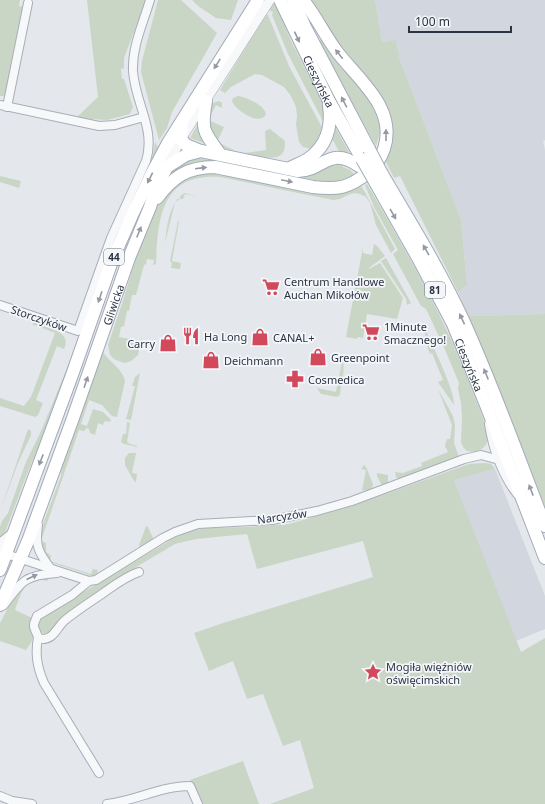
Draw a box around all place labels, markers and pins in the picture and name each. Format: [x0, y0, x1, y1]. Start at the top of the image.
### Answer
place label: Centrum Handlowe Auchan Mikołów [284, 274, 384, 302]
supermarket icon: Centrum Handlowe Auchan Mikołów [261, 277, 281, 297]
place label: 1Minute Smacznego! [384, 319, 446, 347]
supermarket icon: 1Minute Smacznego! [361, 322, 381, 342]
restaurant icon: Ha Long [181, 326, 201, 346]
shop icon: CANAL+ [250, 327, 270, 347]
place label: Ha Long [204, 329, 247, 344]
place label: CANAL+ [273, 330, 314, 345]
shop icon: Carry [158, 333, 178, 353]
place label: Carry [127, 336, 155, 351]
shop icon: Greenpoint [308, 347, 328, 367]
shop icon: Deichmann [201, 350, 221, 370]
place label: Greenpoint [331, 350, 390, 365]
place label: Deichmann [224, 353, 283, 368]
pharmacy icon: Cosmedica [285, 369, 305, 389]
place label: Cosmedica [308, 372, 364, 387]
place label: Mogiła więźniów oświęcimskich [386, 659, 472, 687]
place icon: Mogiła więźniów oświęcimskich [363, 662, 383, 682]

